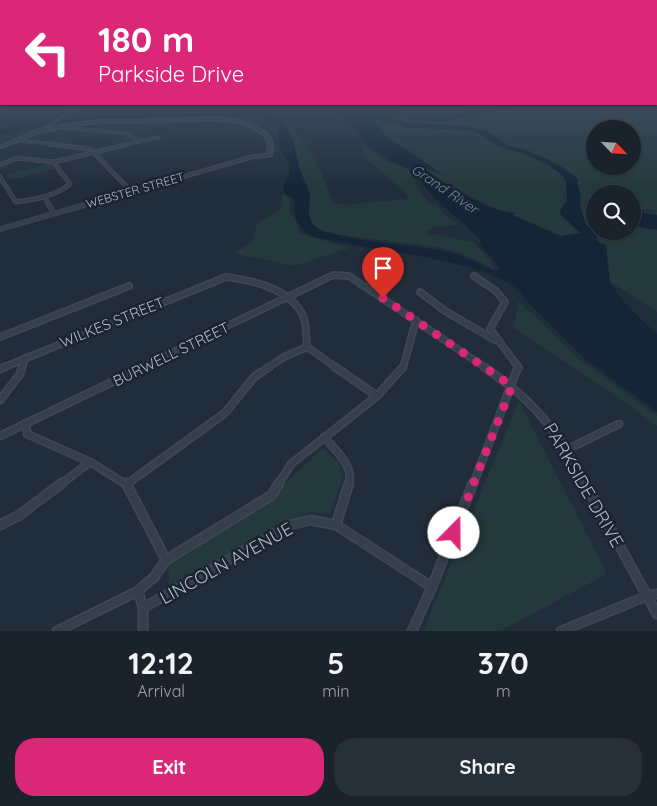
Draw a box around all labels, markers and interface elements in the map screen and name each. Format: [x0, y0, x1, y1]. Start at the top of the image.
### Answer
text: 180 m [98, 17, 194, 61]
icon: left [15, 20, 80, 85]
text: Parkside Drive [98, 60, 244, 88]
north arrow [586, 120, 641, 175]
map controls [586, 120, 641, 240]
water label: Grand River [408, 160, 483, 219]
street label: WEBSTER STREET [84, 169, 186, 211]
button: search [586, 185, 641, 240]
pin [362, 247, 404, 298]
icon: arrive [369, 254, 397, 282]
street label: WILKES STREET [57, 292, 167, 352]
street label: BURWELL STREET [110, 318, 232, 390]
street label: PARKSIDE DRIVE [539, 419, 629, 551]
position arrow [427, 506, 479, 558]
street label: LINCOLN AVENUE [155, 517, 297, 609]
text: 12:12 [128, 644, 194, 682]
text: 5 [327, 644, 344, 682]
text: 370 [478, 644, 529, 682]
text: Arrival [137, 681, 185, 701]
text: min [322, 681, 349, 701]
text: m [496, 681, 511, 701]
button: Exit [15, 738, 324, 796]
button: Share [334, 738, 642, 796]

